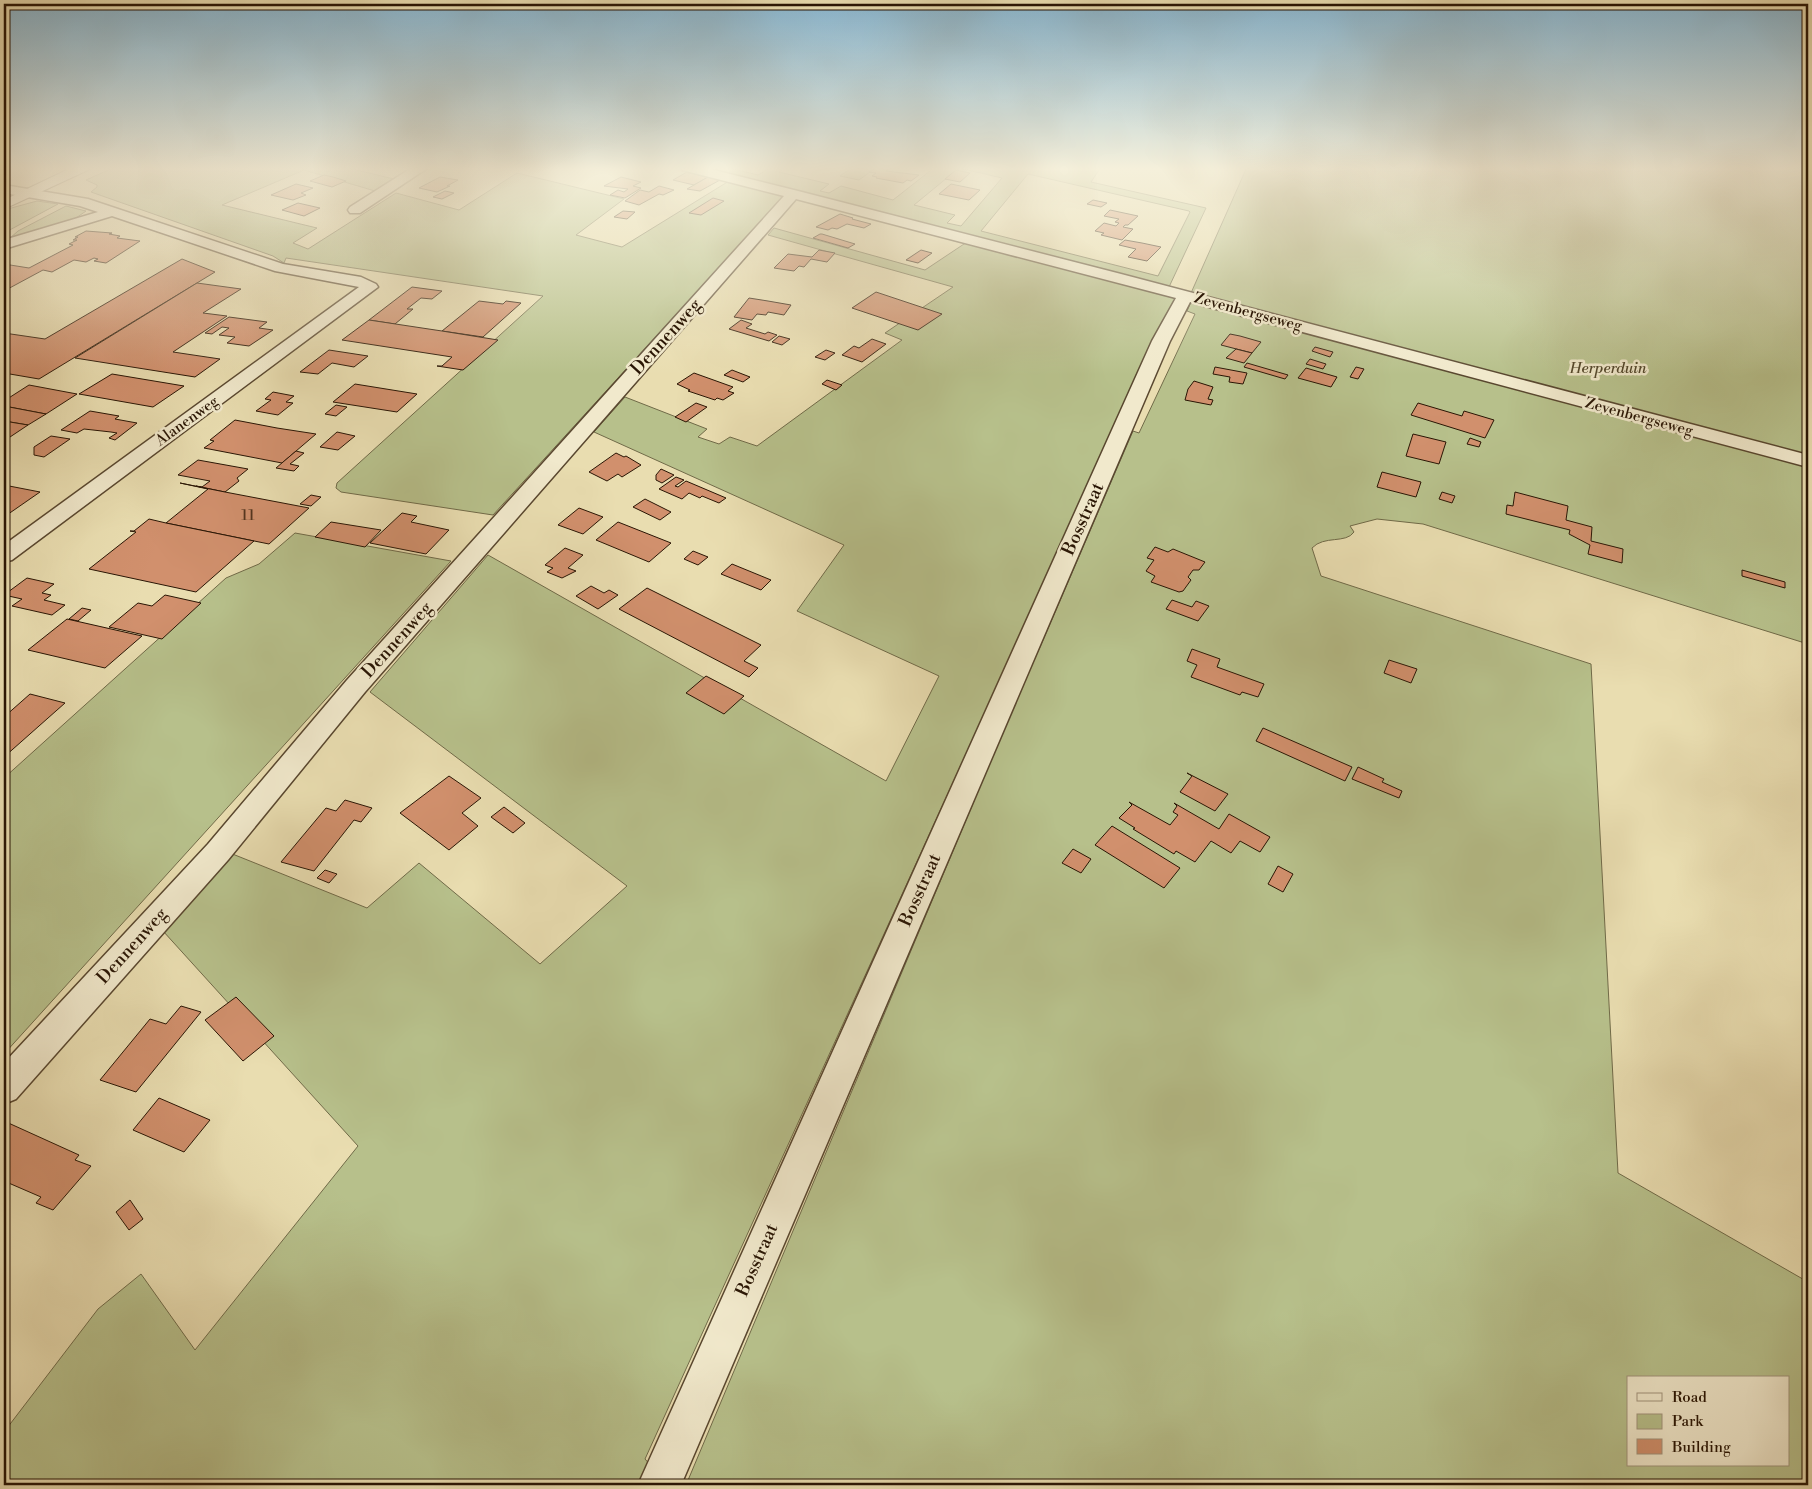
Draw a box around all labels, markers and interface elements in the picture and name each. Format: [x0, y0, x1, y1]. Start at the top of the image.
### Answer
street label: Zevenbergseweg [1192, 288, 1304, 336]
street label: Dennenweg [626, 293, 707, 380]
park label: Herperduin [1569, 359, 1647, 378]
street label: Alanenweg [151, 392, 222, 451]
street label: Zevenbergseweg [1583, 393, 1695, 441]
street label: Bosstraat [1056, 478, 1109, 560]
house number: 11 [241, 506, 255, 525]
street label: Dennenweg [357, 596, 438, 683]
street label: Bosstraat [893, 849, 946, 931]
street label: Dennenweg [92, 902, 173, 989]
street label: Bosstraat [730, 1219, 783, 1301]
legend [1627, 1376, 1790, 1466]
text: Road [1672, 1388, 1707, 1407]
text: Park [1672, 1412, 1704, 1431]
text: Building [1671, 1438, 1731, 1457]

